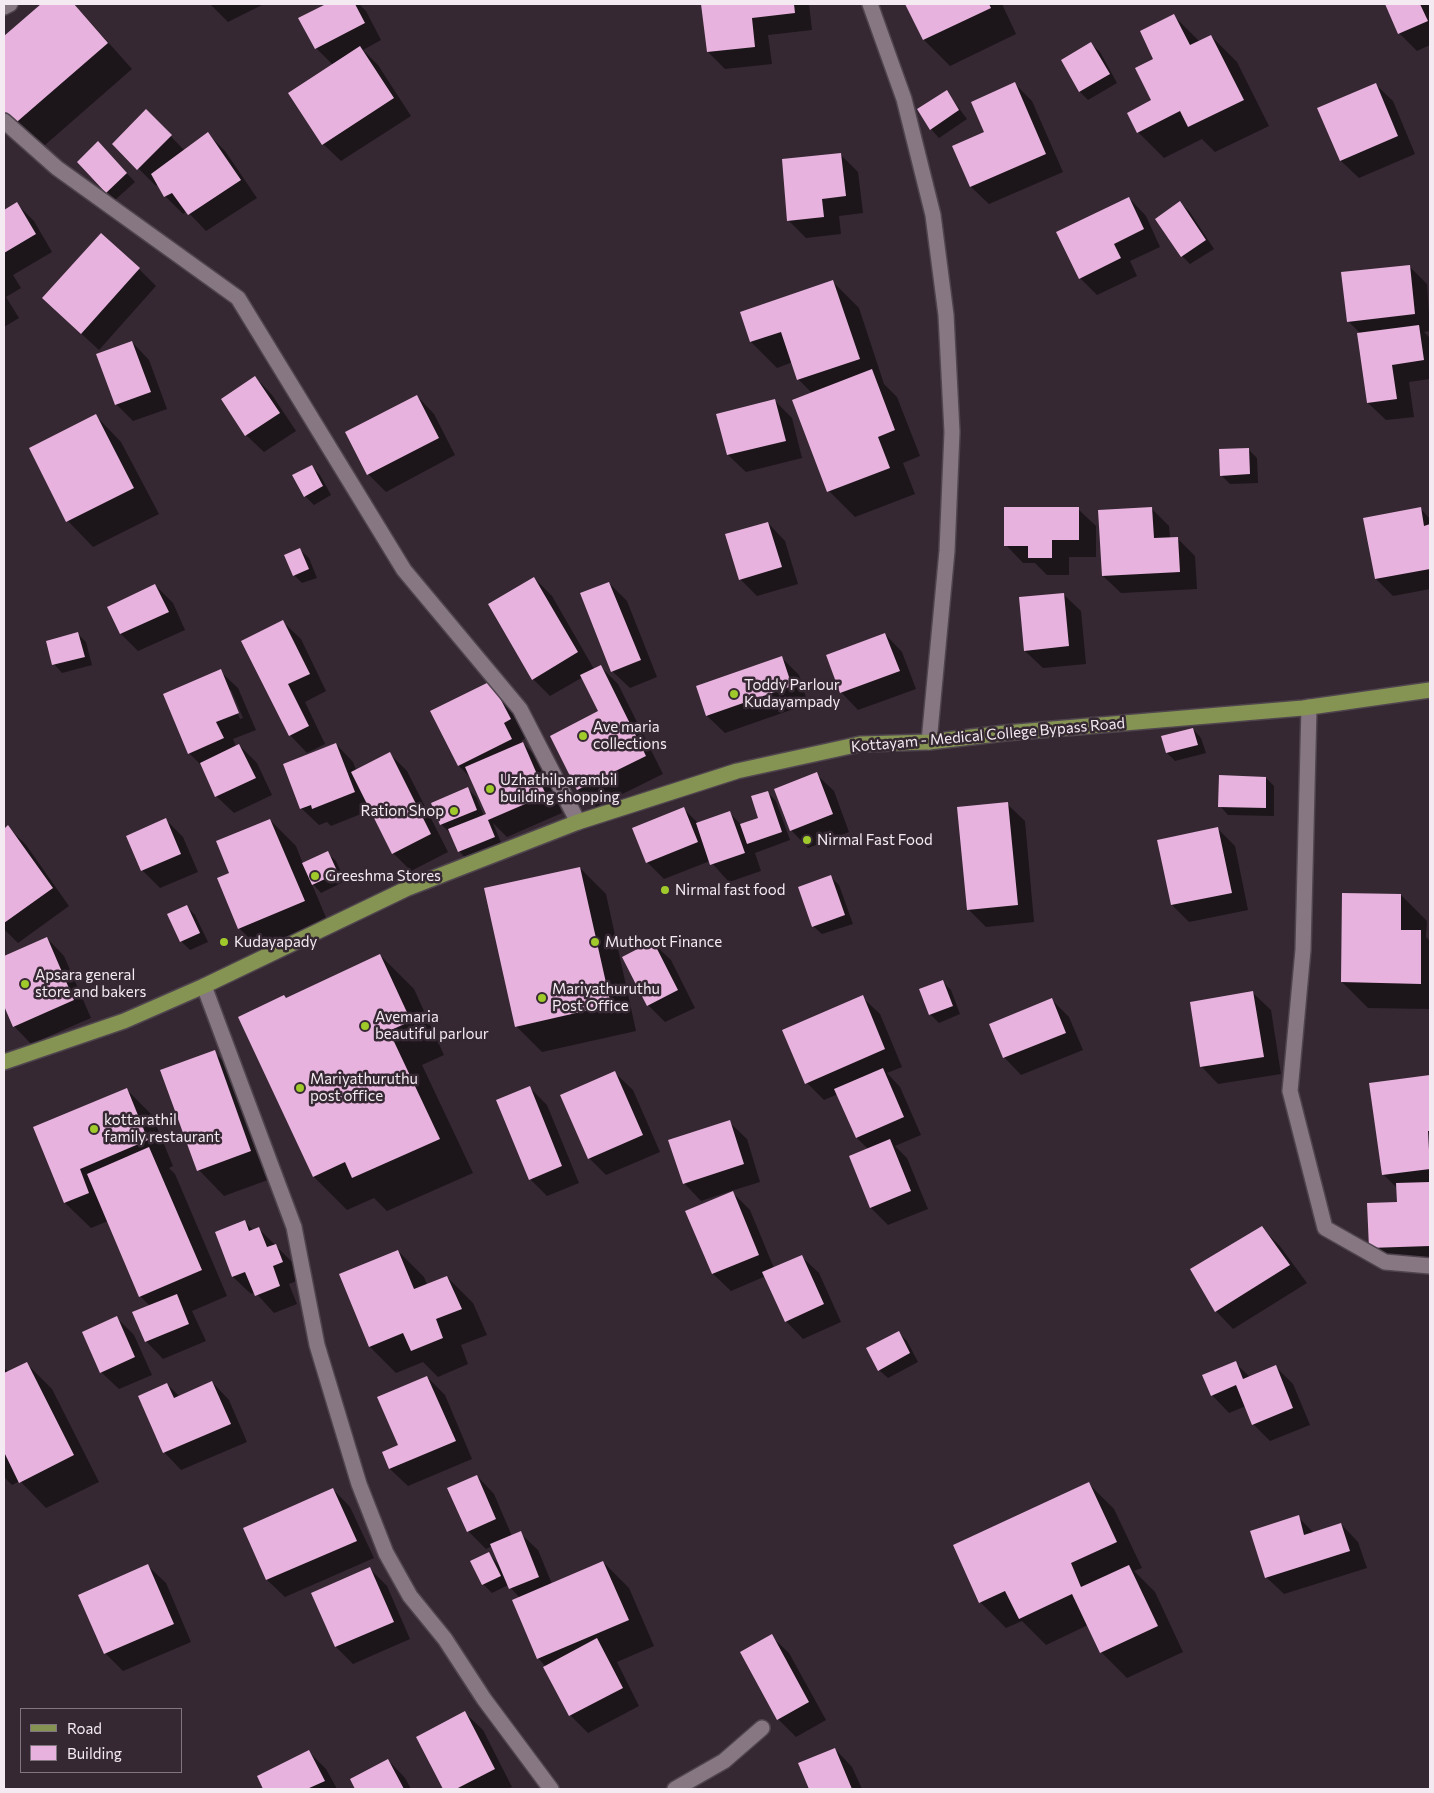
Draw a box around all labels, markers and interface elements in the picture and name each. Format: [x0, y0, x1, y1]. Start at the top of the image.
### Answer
place label: Toddy Parlour Kudayampady [744, 676, 840, 711]
marker: Toddy Parlour Kudayampady [728, 688, 740, 700]
street label: Kottayam - Medical College Bypass Road [850, 714, 1126, 756]
place label: Ave maria collections [593, 718, 667, 753]
marker: Ave maria collections [577, 730, 589, 742]
place label: Uzhathilparambil building shopping [500, 771, 620, 806]
marker: Uzhathilparambil building shopping [484, 783, 496, 795]
place label: Ration Shop [360, 802, 444, 820]
marker: Ration Shop [448, 805, 460, 817]
place label: Nirmal Fast Food [817, 831, 933, 849]
marker: Nirmal Fast Food [801, 834, 813, 846]
place label: Greeshma Stores [325, 867, 441, 885]
marker: Greeshma Stores [309, 870, 321, 882]
place label: Nirmal fast food [675, 881, 785, 899]
marker: Nirmal fast food [659, 884, 671, 896]
place label: Kudayapady [234, 933, 317, 951]
place label: Muthoot Finance [605, 933, 722, 951]
marker: Kudayapady [218, 936, 230, 948]
marker: Muthoot Finance [589, 936, 601, 948]
place label: Apsara general store and bakers [35, 966, 146, 1001]
marker: Apsara general store and bakers [19, 978, 31, 990]
place label: Mariyathuruthu Post Office [552, 980, 660, 1015]
marker: Mariyathuruthu Post Office [536, 992, 548, 1004]
place label: Avemaria beautiful parlour [375, 1008, 489, 1043]
marker: Avemaria beautiful parlour [359, 1020, 371, 1032]
place label: Mariyathuruthu post office [310, 1070, 418, 1105]
marker: Mariyathuruthu post office [294, 1082, 306, 1094]
place label: kottarathil family restaurant [104, 1111, 220, 1146]
marker: kottarathil family restaurant [88, 1123, 100, 1135]
legend [20, 1708, 182, 1773]
text: Road [67, 1719, 102, 1737]
text: Building [67, 1744, 122, 1762]

